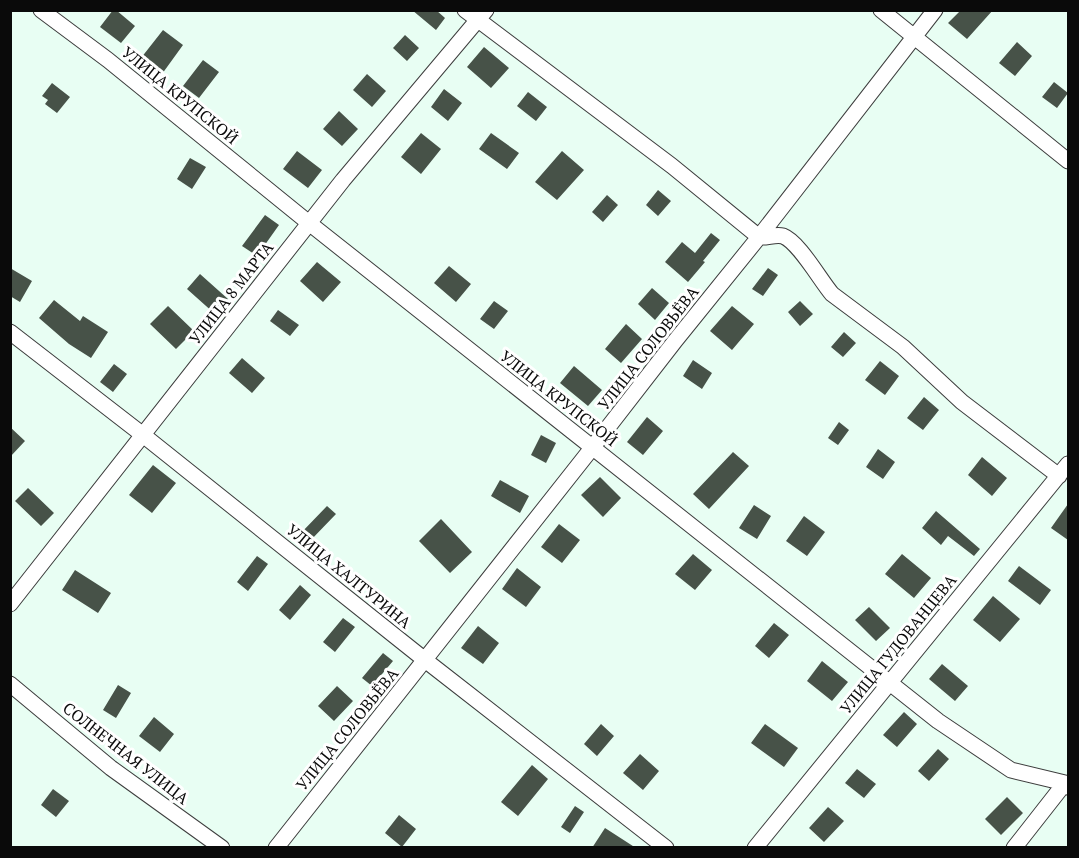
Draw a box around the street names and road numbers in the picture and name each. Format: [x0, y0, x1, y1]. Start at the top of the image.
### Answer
street label: УЛИЦА КРУПСКОЙ [117, 41, 243, 149]
street label: УЛИЦА 8 МАРТА [184, 237, 278, 349]
street label: УЛИЦА СОЛОВЬЁВА [593, 281, 703, 415]
street label: УЛИЦА КРУПСКОЙ [496, 345, 623, 451]
street label: УЛИЦА ХАЛТУРИНА [282, 519, 416, 633]
street label: УЛИЦА ГУДОВАНЦЕВА [835, 570, 961, 718]
street label: УЛИЦА СОЛОВЬЁВА [291, 663, 403, 795]
street label: СОЛНЕЧНАЯ УЛИЦА [58, 697, 194, 809]

